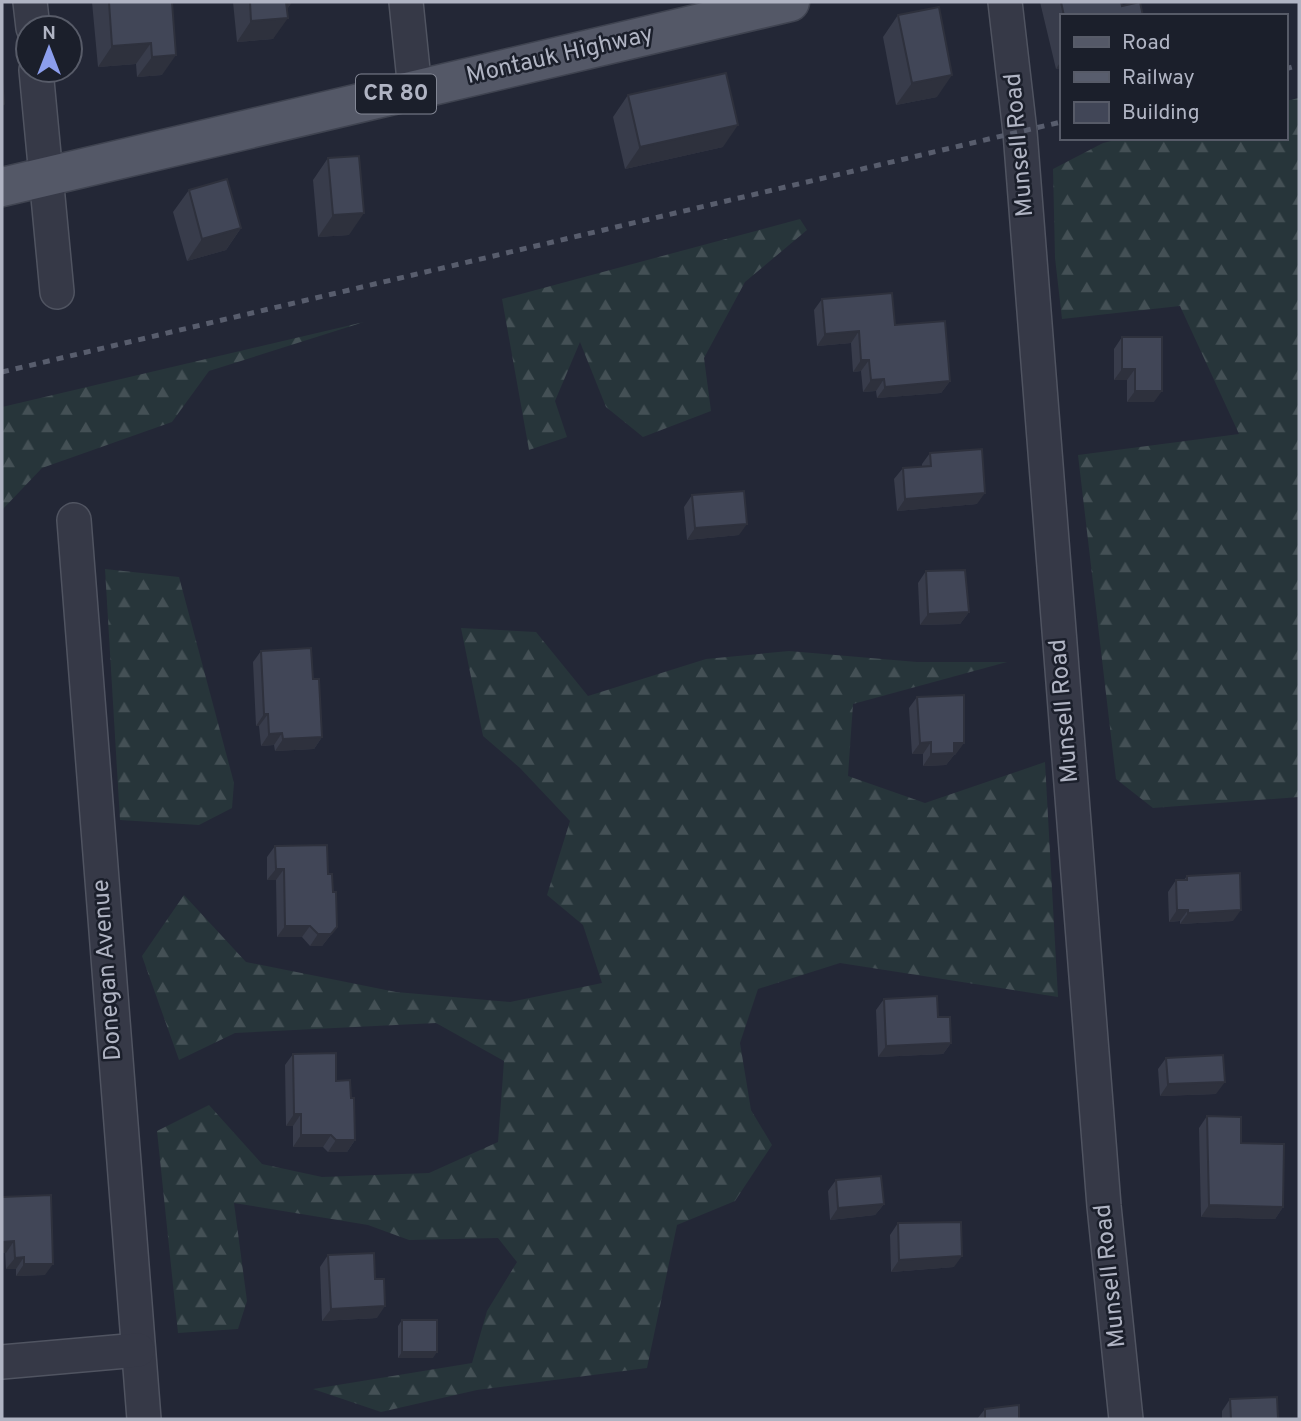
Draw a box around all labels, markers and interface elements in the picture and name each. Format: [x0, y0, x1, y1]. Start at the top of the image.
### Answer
north arrow [14, 14, 84, 84]
legend [1060, 14, 1287, 140]
street label: Montauk Highway [464, 20, 656, 92]
text: N [42, 22, 56, 46]
text: Road [1122, 30, 1171, 57]
text: Railway [1122, 65, 1195, 92]
street label: Munsell Road [999, 72, 1041, 218]
road number: CR 80 [356, 74, 436, 114]
text: Building [1122, 100, 1200, 127]
street label: Munsell Road [1044, 638, 1086, 784]
street label: Donegan Avenue [87, 878, 129, 1062]
street label: Munsell Road [1089, 1203, 1133, 1349]

